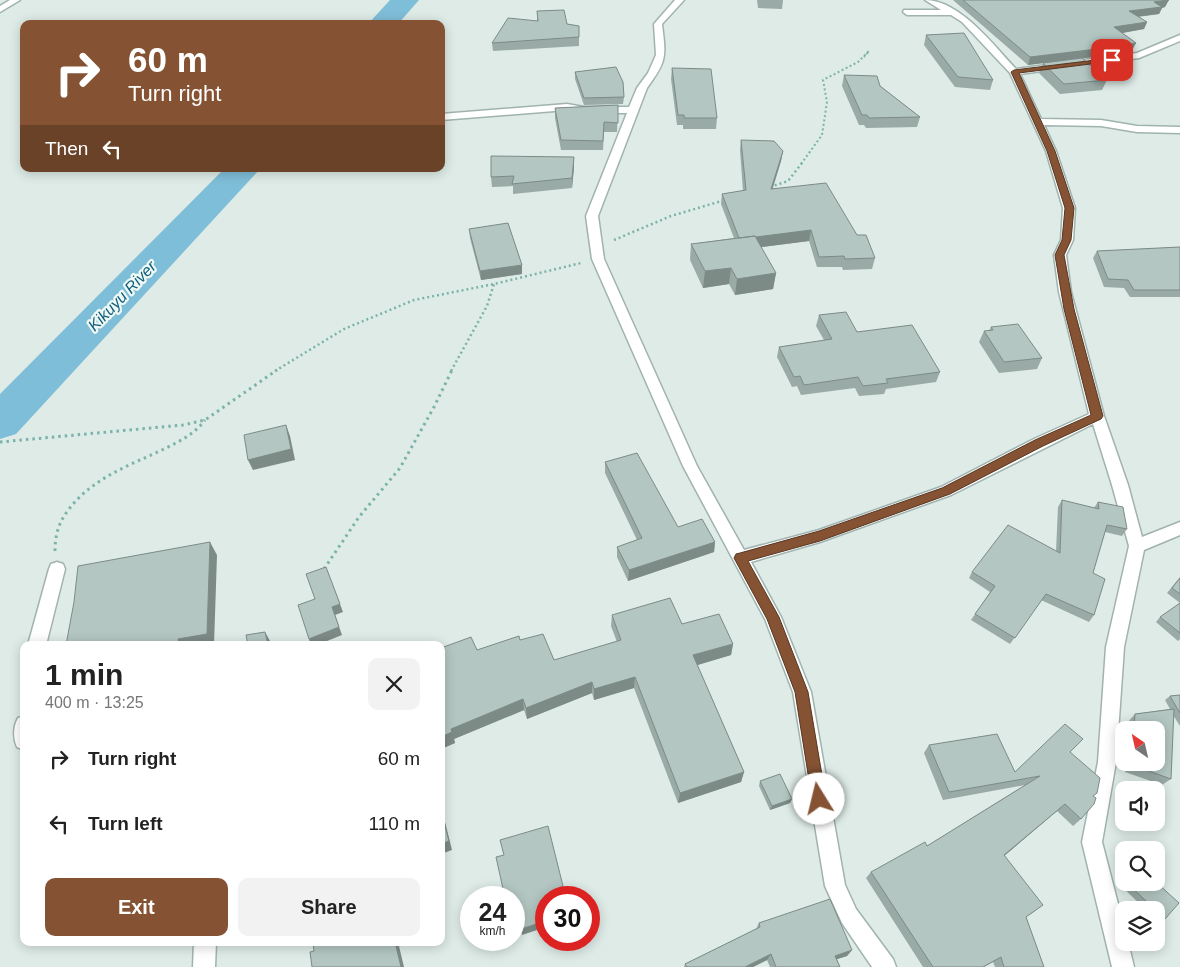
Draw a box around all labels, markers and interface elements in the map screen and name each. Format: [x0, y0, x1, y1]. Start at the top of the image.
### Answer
pin [1091, 39, 1133, 81]
icon: right [45, 40, 110, 105]
text: 60 m [128, 40, 208, 79]
icon: arrive [1098, 46, 1126, 74]
text: Turn right [128, 81, 221, 106]
icon: left [98, 135, 126, 163]
text: Then [45, 138, 88, 159]
water label: Kikuyu River [85, 257, 160, 334]
text: 1 min [45, 658, 123, 691]
button: close [368, 658, 420, 710]
text: 400 m · 13:25 [45, 694, 144, 711]
north arrow [1115, 721, 1165, 771]
map controls [1115, 721, 1165, 951]
icon: right [45, 745, 73, 773]
text: Turn right [88, 748, 176, 769]
text: 60 m [378, 748, 420, 769]
position arrow [792, 772, 844, 824]
button: sound [1115, 781, 1165, 831]
icon: left [45, 810, 73, 838]
text: Turn left [88, 813, 163, 834]
text: 110 m [369, 813, 420, 834]
button: search [1115, 841, 1165, 891]
button: Exit [45, 878, 228, 936]
button: Share [238, 878, 420, 936]
speed limit sign: 30 [535, 886, 600, 951]
text: 24 [479, 898, 506, 926]
button: layers [1115, 901, 1165, 951]
text: km/h [479, 924, 506, 938]

